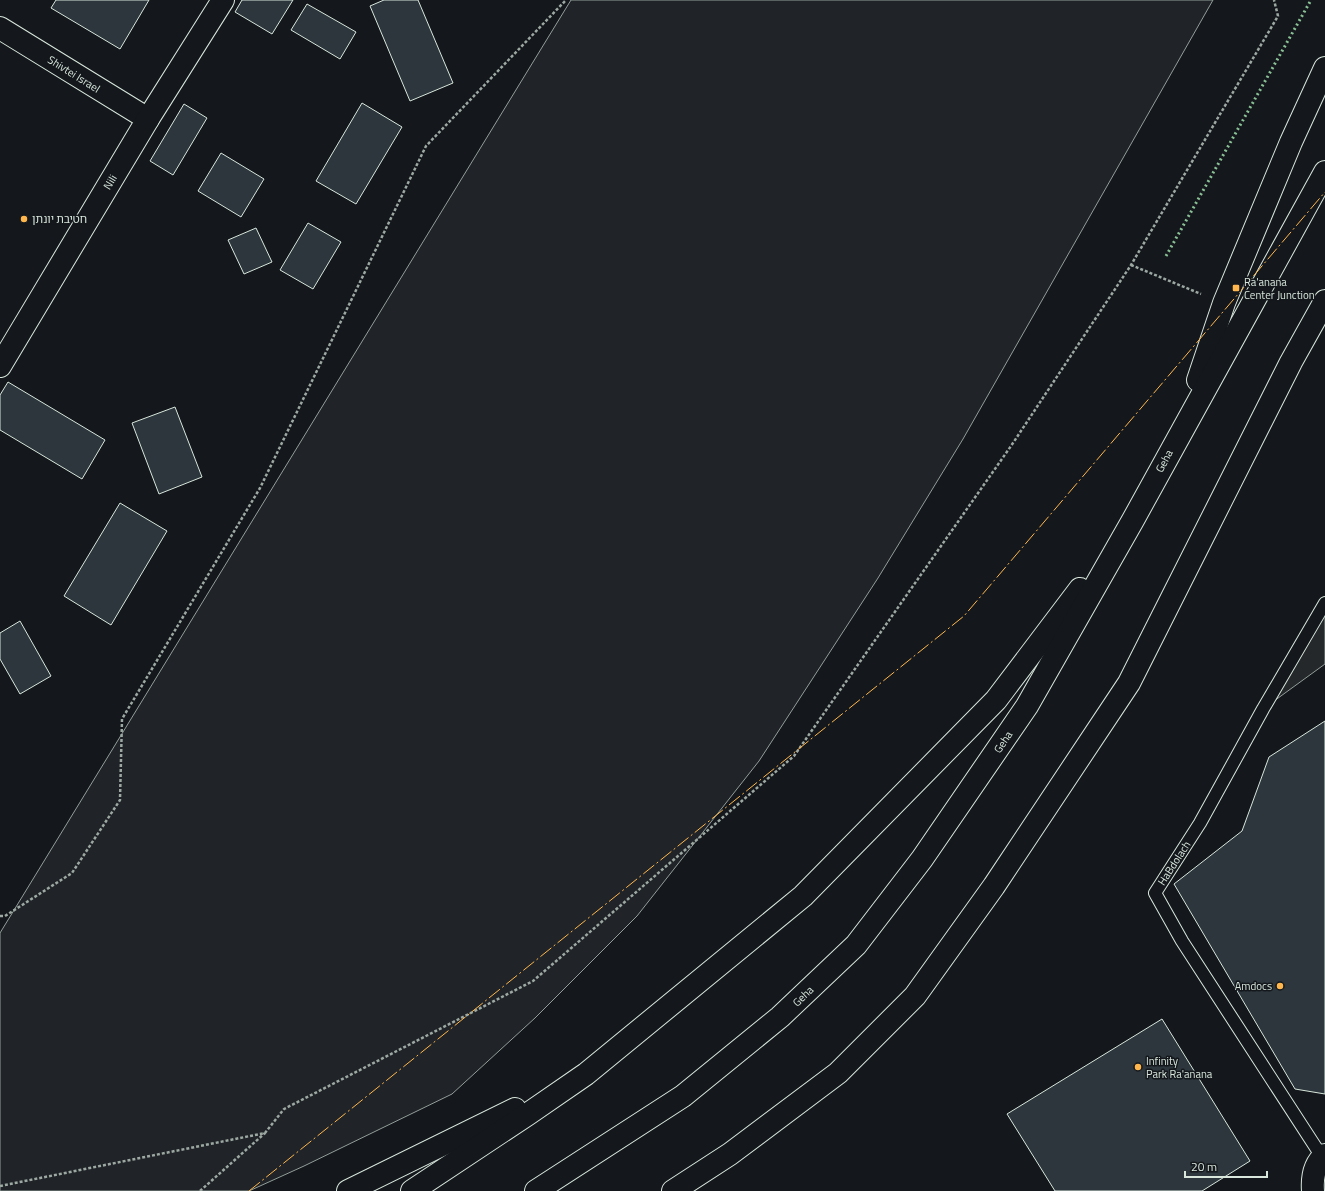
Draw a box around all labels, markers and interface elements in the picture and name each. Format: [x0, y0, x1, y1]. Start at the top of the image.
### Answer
street label: Shivtei Israel [45, 52, 103, 96]
street label: Nili [99, 172, 121, 192]
place label: חטיבת יונתן [32, 211, 87, 227]
marker: חטיבת יונתן [19, 214, 29, 224]
place label: Ra'anana Center Junction [1244, 274, 1315, 303]
marker: Ra'anana Center Junction [1231, 283, 1241, 293]
street label: Geha [1151, 446, 1177, 475]
street label: Geha [990, 727, 1017, 756]
street label: HaBdolach [1154, 838, 1194, 888]
place label: Amdocs [1235, 978, 1272, 994]
marker: Amdocs [1275, 981, 1285, 991]
street label: Geha [789, 982, 817, 1010]
place label: Infinity Park Ra'anana [1146, 1053, 1213, 1082]
marker: Infinity Park Ra'anana [1133, 1062, 1143, 1072]
scale bar [1185, 1153, 1267, 1179]
text: 20 m [1191, 1157, 1217, 1176]

